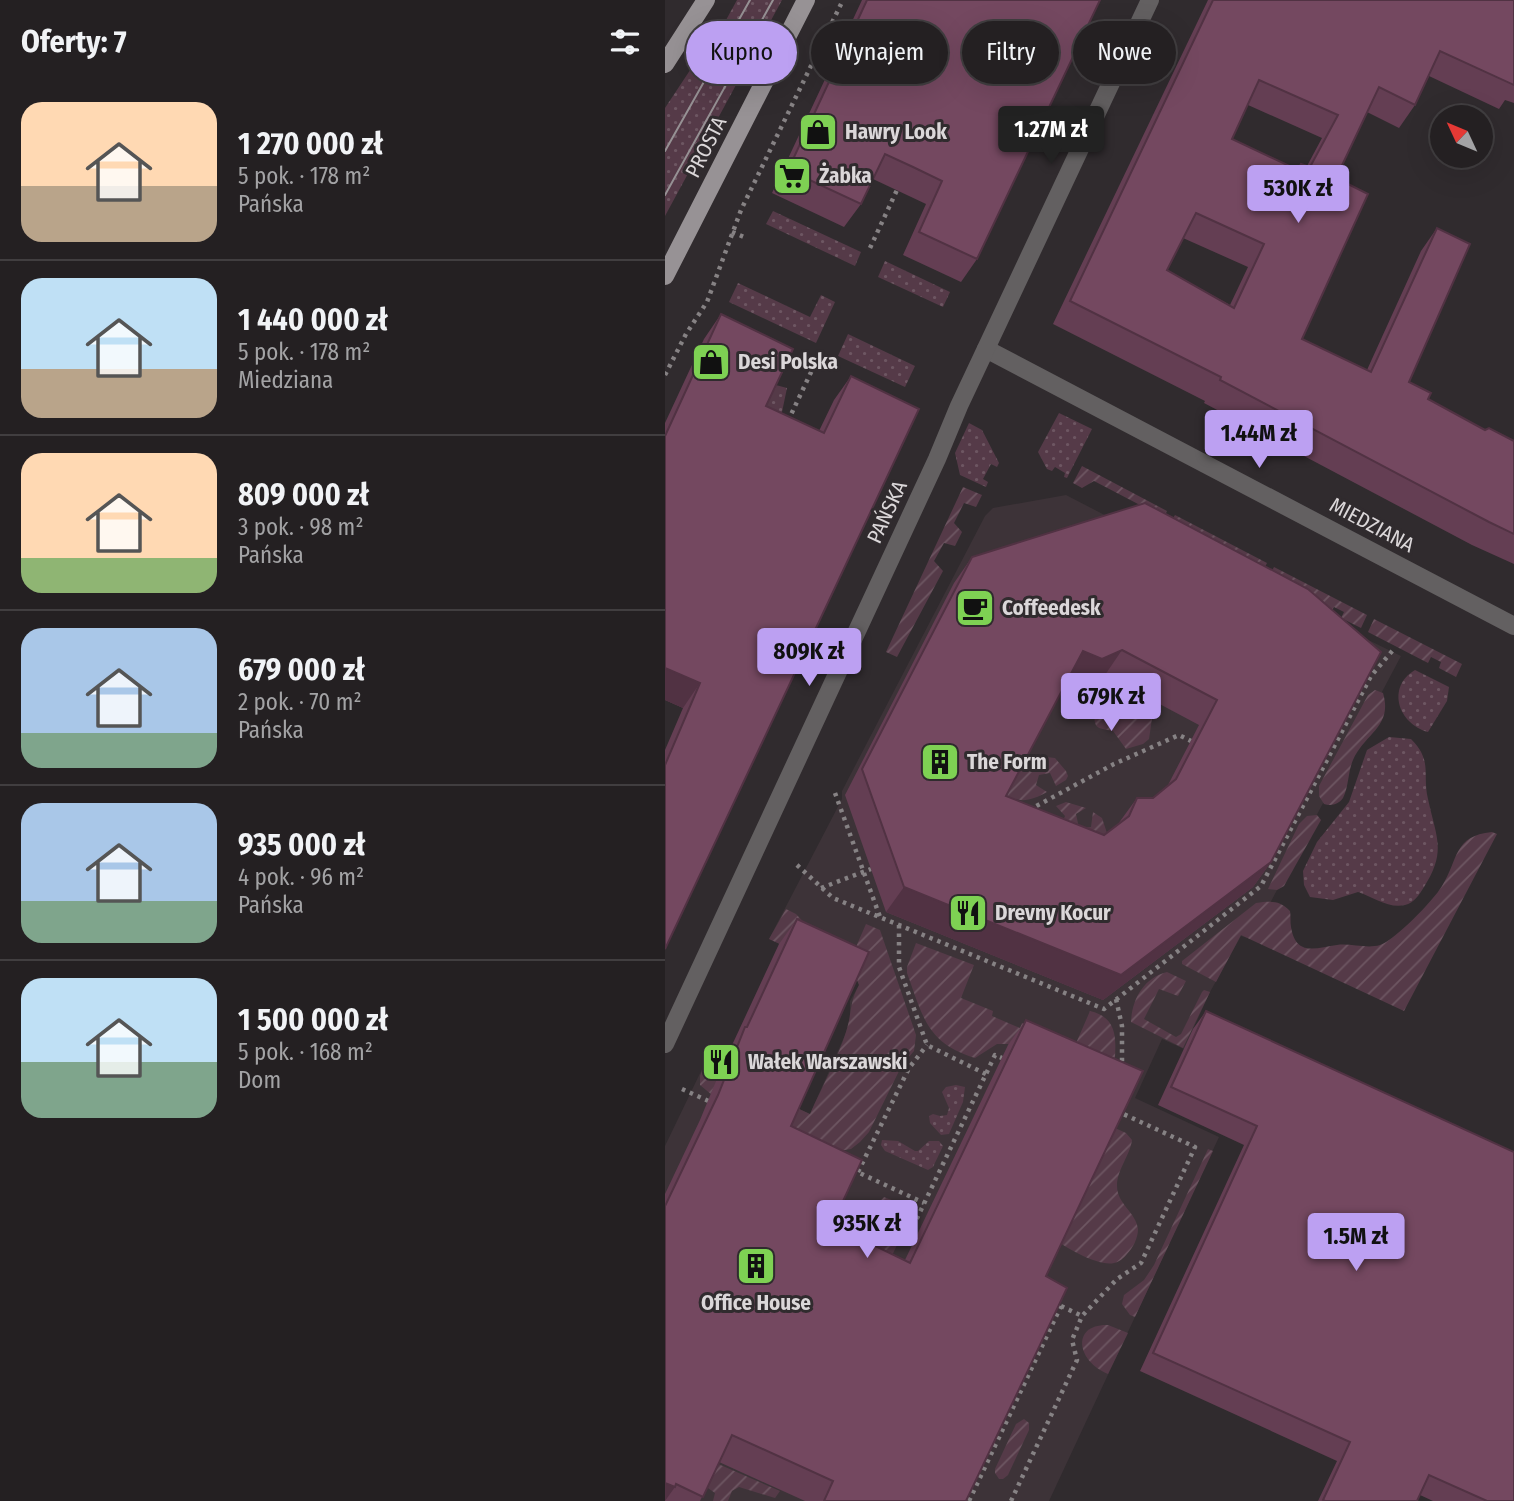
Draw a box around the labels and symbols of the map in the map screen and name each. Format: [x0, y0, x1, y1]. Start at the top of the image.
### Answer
north arrow [1430, 105, 1493, 168]
pin: 1.27M zł [979, 106, 1123, 166]
shop icon: Hawry Look [797, 111, 839, 153]
street label: PROSTA [680, 112, 732, 182]
place label: Hawry Look [845, 119, 947, 145]
supermarket icon: Żabka [771, 155, 813, 197]
place label: Żabka [819, 162, 872, 189]
pin: 530K zł [1233, 166, 1363, 225]
shop icon: Desi Polska [690, 341, 732, 383]
place label: Desi Polska [738, 349, 838, 375]
pin: 1.44M zł [1187, 410, 1331, 470]
street label: PAŃSKA [861, 477, 913, 547]
street label: MIEDZIANA [1325, 492, 1419, 558]
cafe icon: Coffeedesk [954, 587, 996, 629]
place label: Coffeedesk [1002, 595, 1101, 621]
pin: 809K zł [744, 628, 874, 688]
pin: 679K zł [1046, 674, 1176, 733]
building icon: The Form [919, 741, 961, 783]
place label: The Form [967, 749, 1047, 775]
restaurant icon: Drevny Kocur [947, 892, 989, 934]
place label: Drevny Kocur [995, 900, 1111, 926]
restaurant icon: Wałek Warszawski [700, 1041, 742, 1083]
place label: Wałek Warszawski [748, 1049, 907, 1075]
pin: 935K zł [802, 1200, 932, 1260]
pin: 1.5M zł [1291, 1214, 1421, 1273]
building icon: Office House [735, 1245, 777, 1287]
place label: Office House [701, 1290, 811, 1316]

